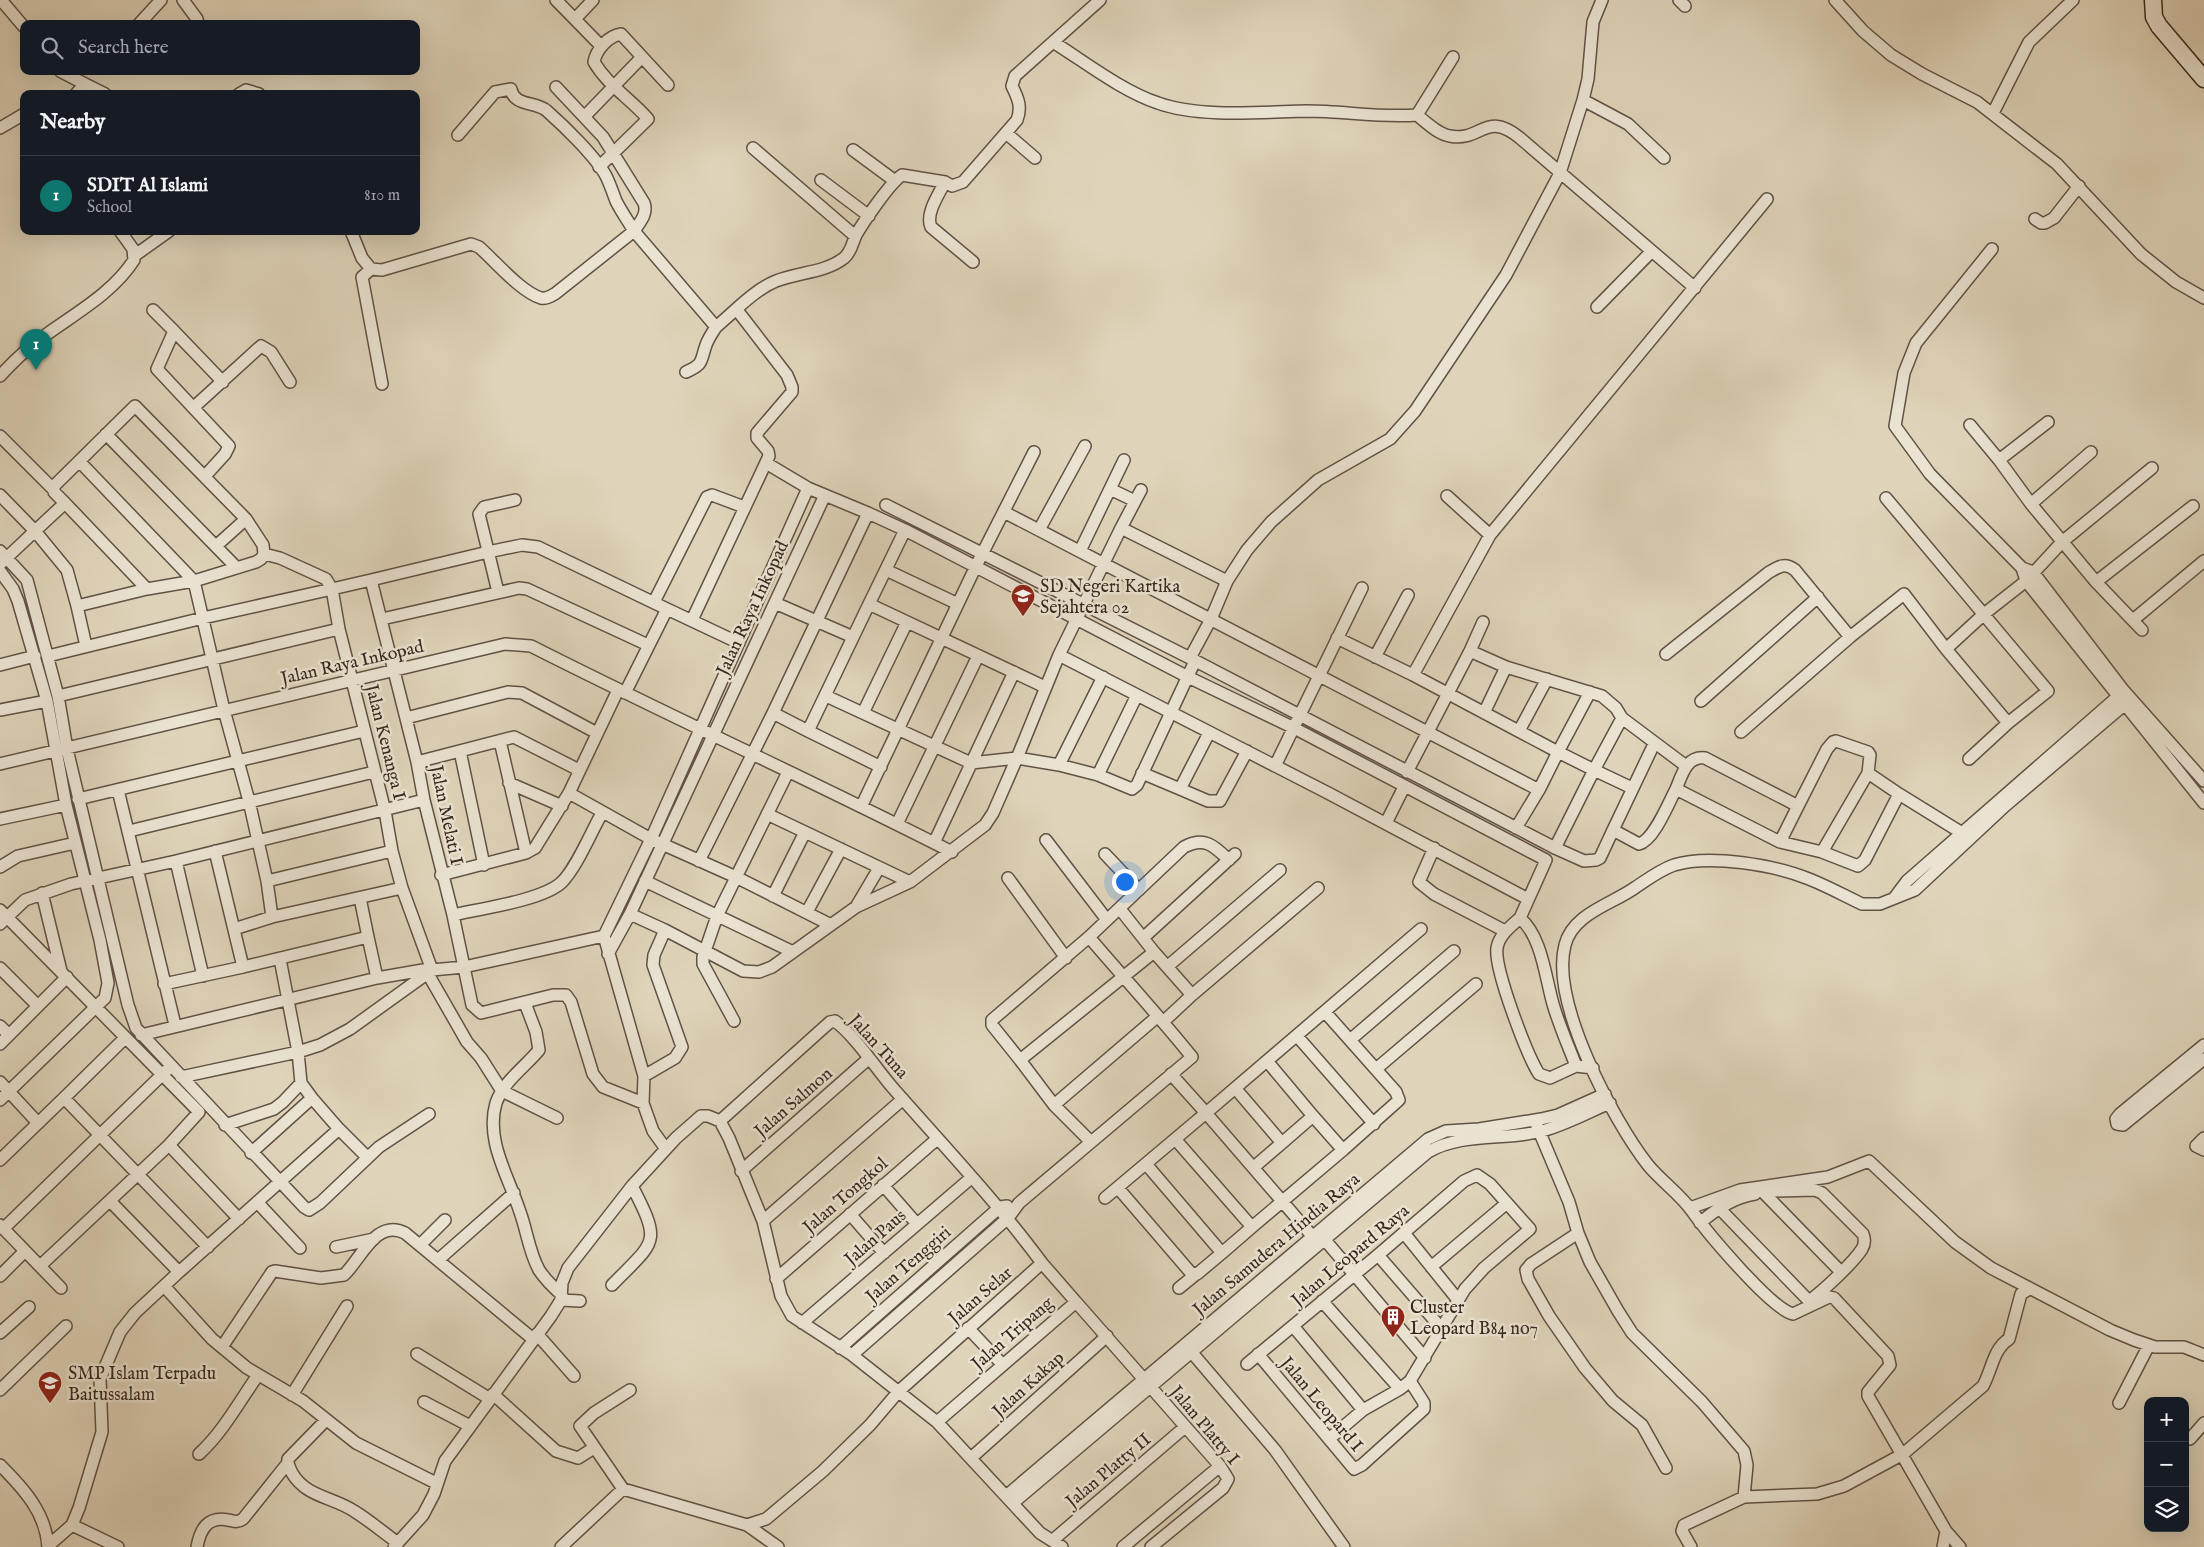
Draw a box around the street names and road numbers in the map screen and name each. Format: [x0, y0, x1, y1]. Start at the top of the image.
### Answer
street label: Jalan Raya Inkopad [711, 537, 795, 682]
street label: Jalan Raya Inkopad [277, 636, 427, 692]
street label: Jalan Kenanga I [359, 680, 410, 803]
street label: Jalan Melati I [423, 761, 467, 867]
street label: Jalan Tuna [842, 1008, 913, 1084]
street label: Jalan Salmon [749, 1063, 838, 1145]
street label: Jalan Tongkol [797, 1153, 893, 1241]
street label: Jalan Samudera Hindia Raya [1187, 1168, 1365, 1323]
street label: Jalan Leopard Raya [1286, 1200, 1415, 1314]
street label: Jalan Paus [839, 1205, 912, 1273]
street label: Jalan Tenggiri [860, 1222, 957, 1310]
street label: Jalan Selar [943, 1262, 1018, 1332]
street label: Jalan Tripang [966, 1292, 1059, 1377]
street label: Jalan Kakap [987, 1347, 1070, 1425]
street label: Jalan Leopard I [1273, 1351, 1367, 1457]
street label: Jalan Platty I [1163, 1380, 1244, 1471]
street label: Jalan Platty II [1060, 1429, 1157, 1515]

